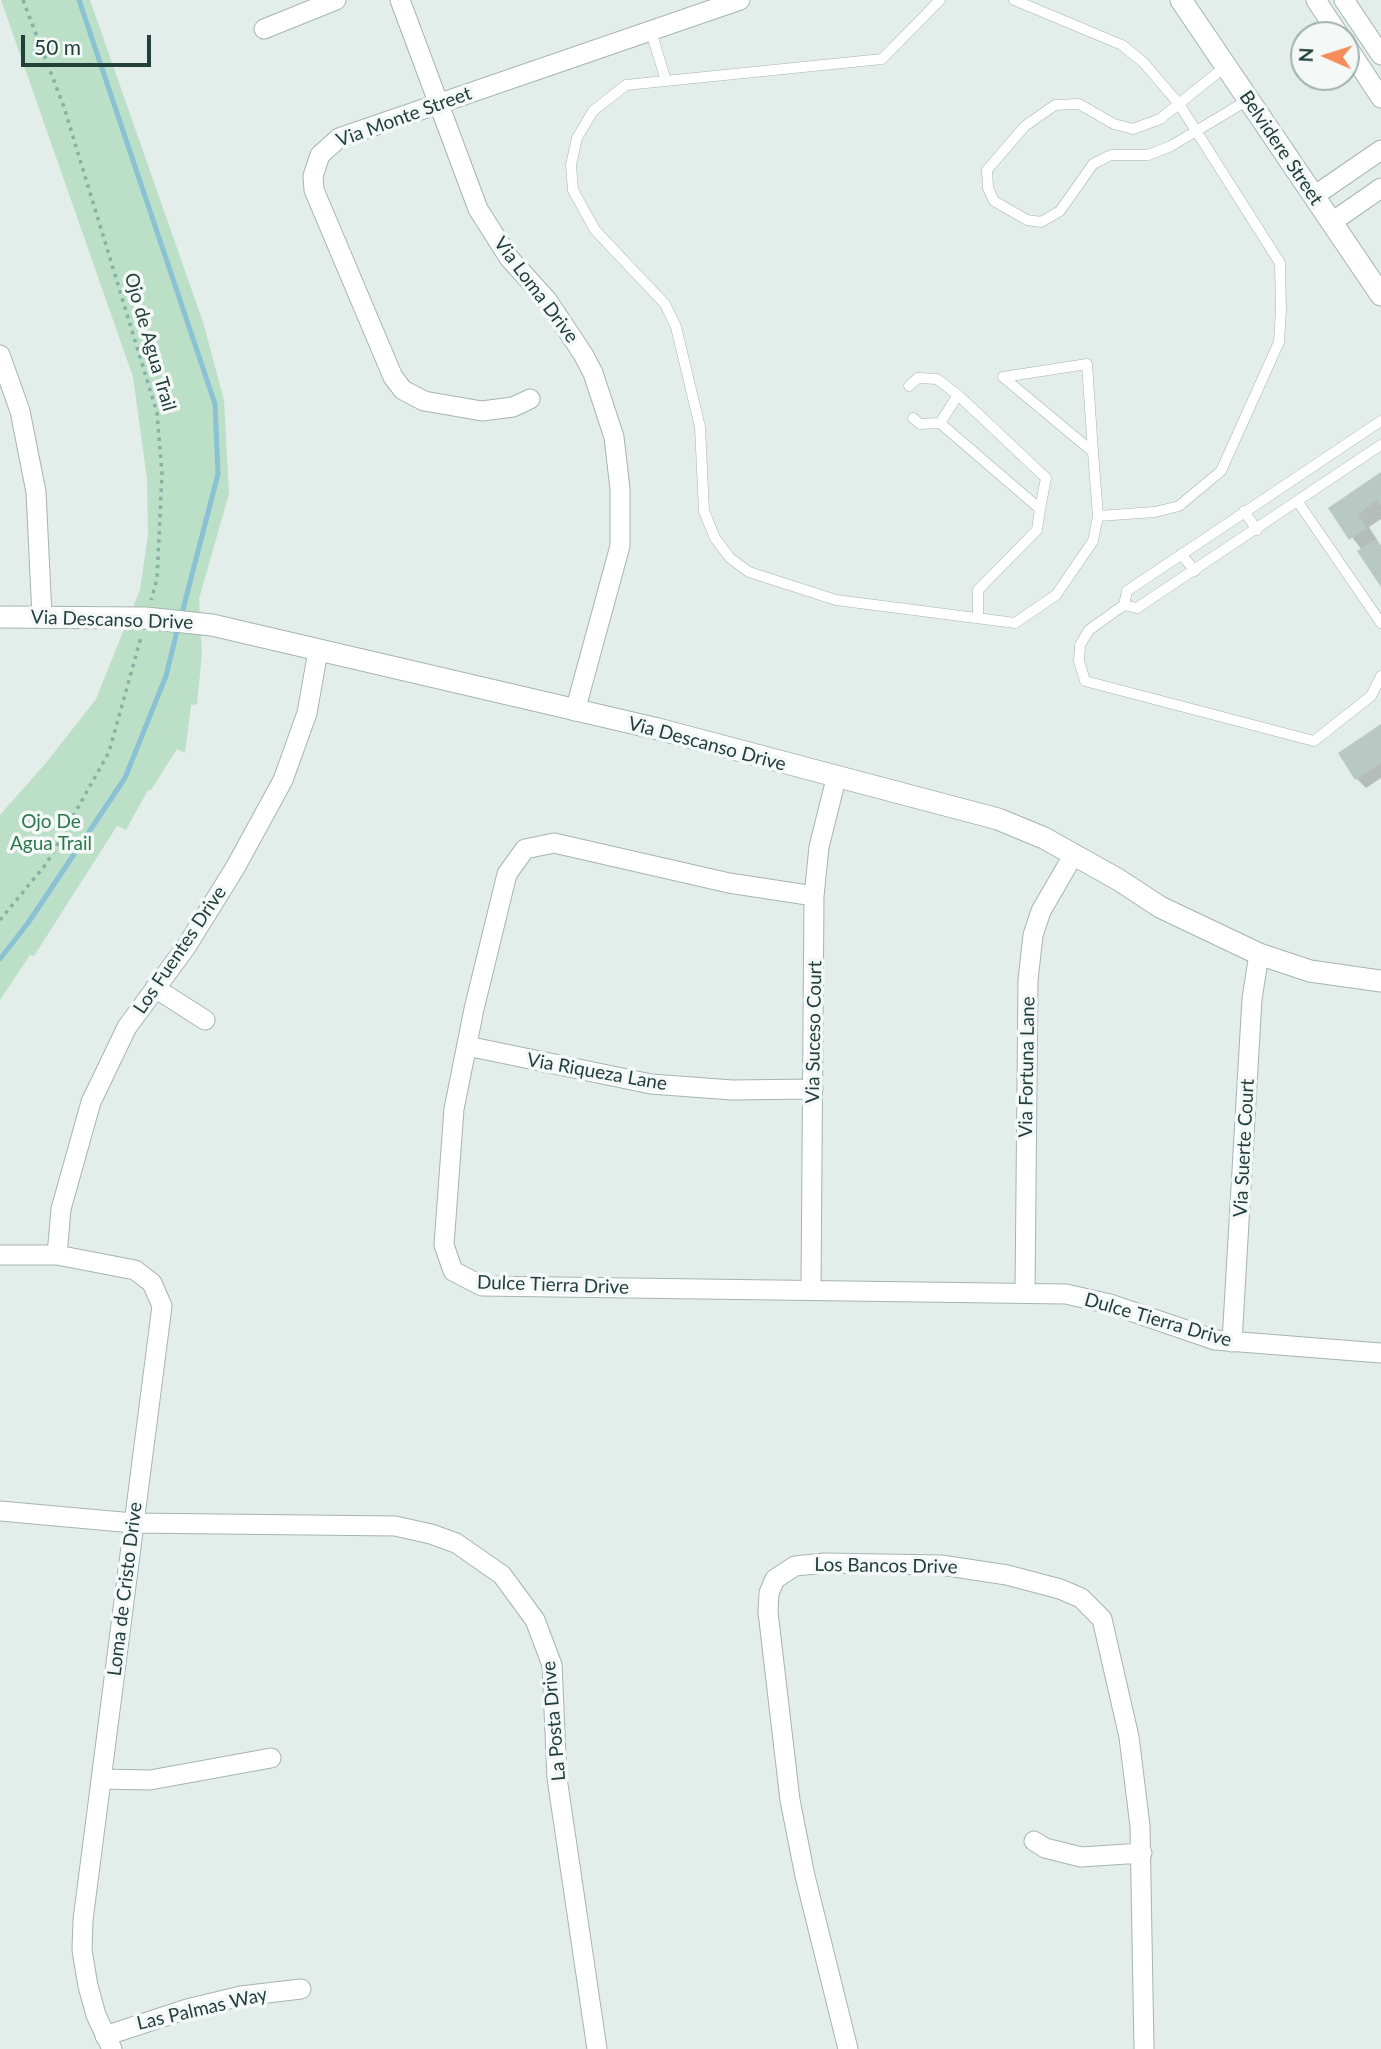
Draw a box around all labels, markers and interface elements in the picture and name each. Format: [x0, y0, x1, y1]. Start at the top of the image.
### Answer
scale bar [24, 21, 154, 65]
north arrow [1290, 21, 1360, 91]
text: 50 m [34, 34, 81, 59]
text: N [1294, 47, 1317, 63]
street label: Via Monte Street [333, 82, 475, 152]
street label: Belvidere Street [1234, 86, 1328, 210]
street label: Via Loma Drive [489, 233, 583, 347]
street label: Ojo de Agua Trail [119, 270, 181, 414]
street label: Via Descanso Drive [30, 606, 194, 634]
street label: Via Descanso Drive [626, 712, 788, 776]
park label: Ojo De Agua Trail [10, 811, 92, 855]
street label: Los Fuentes Drive [129, 882, 231, 1018]
street label: Via Suceso Court [801, 960, 827, 1104]
street label: Via Fortuna Lane [1014, 996, 1040, 1138]
street label: Via Riqueza Lane [525, 1048, 669, 1096]
street label: Via Suerte Court [1229, 1078, 1259, 1218]
street label: Dulce Tierra Drive [477, 1271, 629, 1299]
street label: Dulce Tierra Drive [1082, 1288, 1234, 1352]
street label: Loma de Cristo Drive [103, 1501, 147, 1677]
street label: Los Bancos Drive [814, 1553, 958, 1579]
street label: La Posta Drive [537, 1660, 571, 1782]
street label: Las Palmas Way [135, 1983, 269, 2035]

